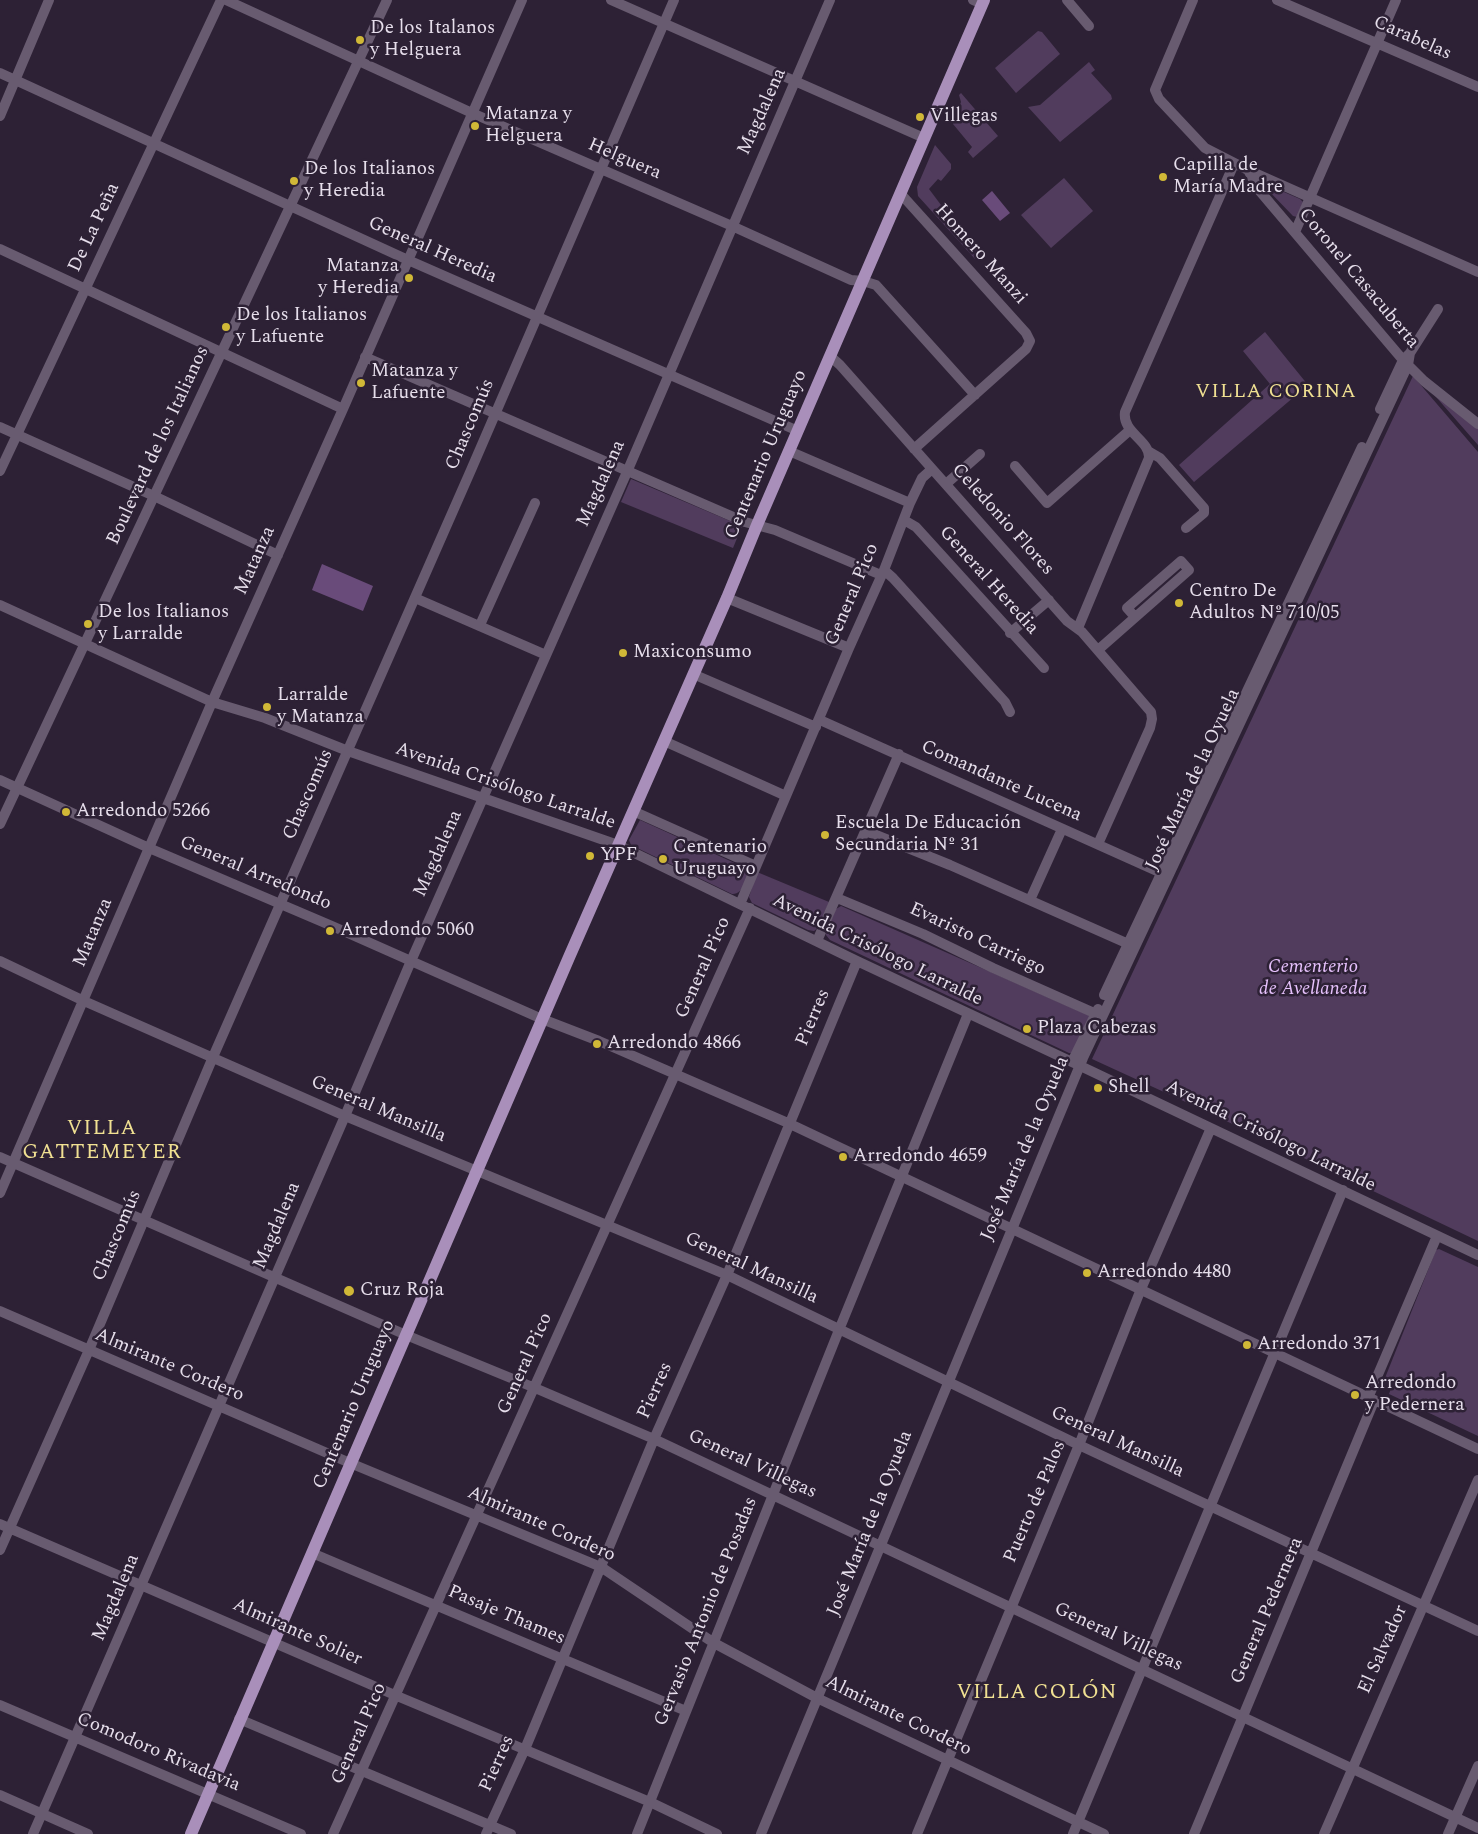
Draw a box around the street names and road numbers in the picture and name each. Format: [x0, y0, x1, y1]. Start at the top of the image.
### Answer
street label: Carabelas [1369, 12, 1455, 66]
street label: Magdalena [734, 65, 792, 159]
street label: Helguera [584, 134, 664, 186]
street label: De La Peña [64, 180, 126, 276]
street label: Homero Manzi [929, 200, 1031, 310]
street label: Coronel Casacuberta [1293, 204, 1423, 354]
street label: General Heredia [364, 212, 500, 290]
street label: Boulevard de los Italianos [103, 343, 215, 549]
street label: Centenario Uruguayo [721, 367, 813, 543]
street label: Chascomús [442, 376, 500, 474]
street label: Magdalena [573, 437, 631, 531]
street label: Celedonio Flores [946, 459, 1058, 581]
street label: General Heredia [933, 522, 1043, 640]
street label: Matanza [231, 523, 281, 599]
street label: General Pico [821, 540, 885, 650]
street label: José María de la Oyuela [1142, 685, 1246, 875]
street label: Comandante Lucena [917, 736, 1085, 828]
street label: Avenida Crisólogo Larralde [392, 739, 618, 835]
street label: Chascomús [279, 746, 339, 844]
street label: Magdalena [410, 807, 468, 901]
street label: General Arredondo [176, 832, 334, 916]
street label: Avenida Crisólogo Larralde [768, 890, 986, 1012]
street label: Matanza [69, 895, 119, 971]
street label: Evaristo Carriego [905, 898, 1049, 982]
street label: General Pico [671, 914, 737, 1022]
street label: Pierres [792, 986, 836, 1050]
street label: José María de la Oyuela [977, 1053, 1075, 1245]
street label: General Mansilla [307, 1071, 449, 1149]
street label: Avenida Crisólogo Larralde [1161, 1076, 1379, 1198]
street label: Magdalena [249, 1179, 307, 1273]
street label: Chascomús [89, 1187, 147, 1285]
street label: General Mansilla [681, 1228, 821, 1310]
street label: General Pico [493, 1310, 559, 1418]
street label: Centenario Uruguayo [309, 1317, 401, 1493]
street label: Almirante Cordero [91, 1324, 247, 1408]
street label: Pierres [633, 1359, 679, 1423]
street label: General Mansilla [1047, 1402, 1187, 1484]
street label: General Villegas [684, 1425, 820, 1505]
street label: José María de la Oyuela [823, 1428, 919, 1620]
street label: Puerto de Palos [1000, 1437, 1072, 1567]
street label: Almirante Cordero [463, 1482, 619, 1568]
street label: Gervasio Antonio de Posadas [650, 1494, 764, 1730]
street label: General Pedernera [1227, 1534, 1309, 1688]
street label: Magdalena [88, 1551, 146, 1645]
street label: Pasaje Thames [444, 1581, 568, 1651]
street label: Almirante Solier [229, 1594, 365, 1672]
street label: General Villegas [1050, 1598, 1186, 1678]
street label: El Salvador [1354, 1602, 1414, 1698]
street label: Almirante Cordero [821, 1672, 975, 1762]
street label: General Pico [327, 1680, 393, 1788]
street label: Comodoro Rivadavia [73, 1708, 243, 1798]
street label: Pierres [475, 1732, 521, 1796]

